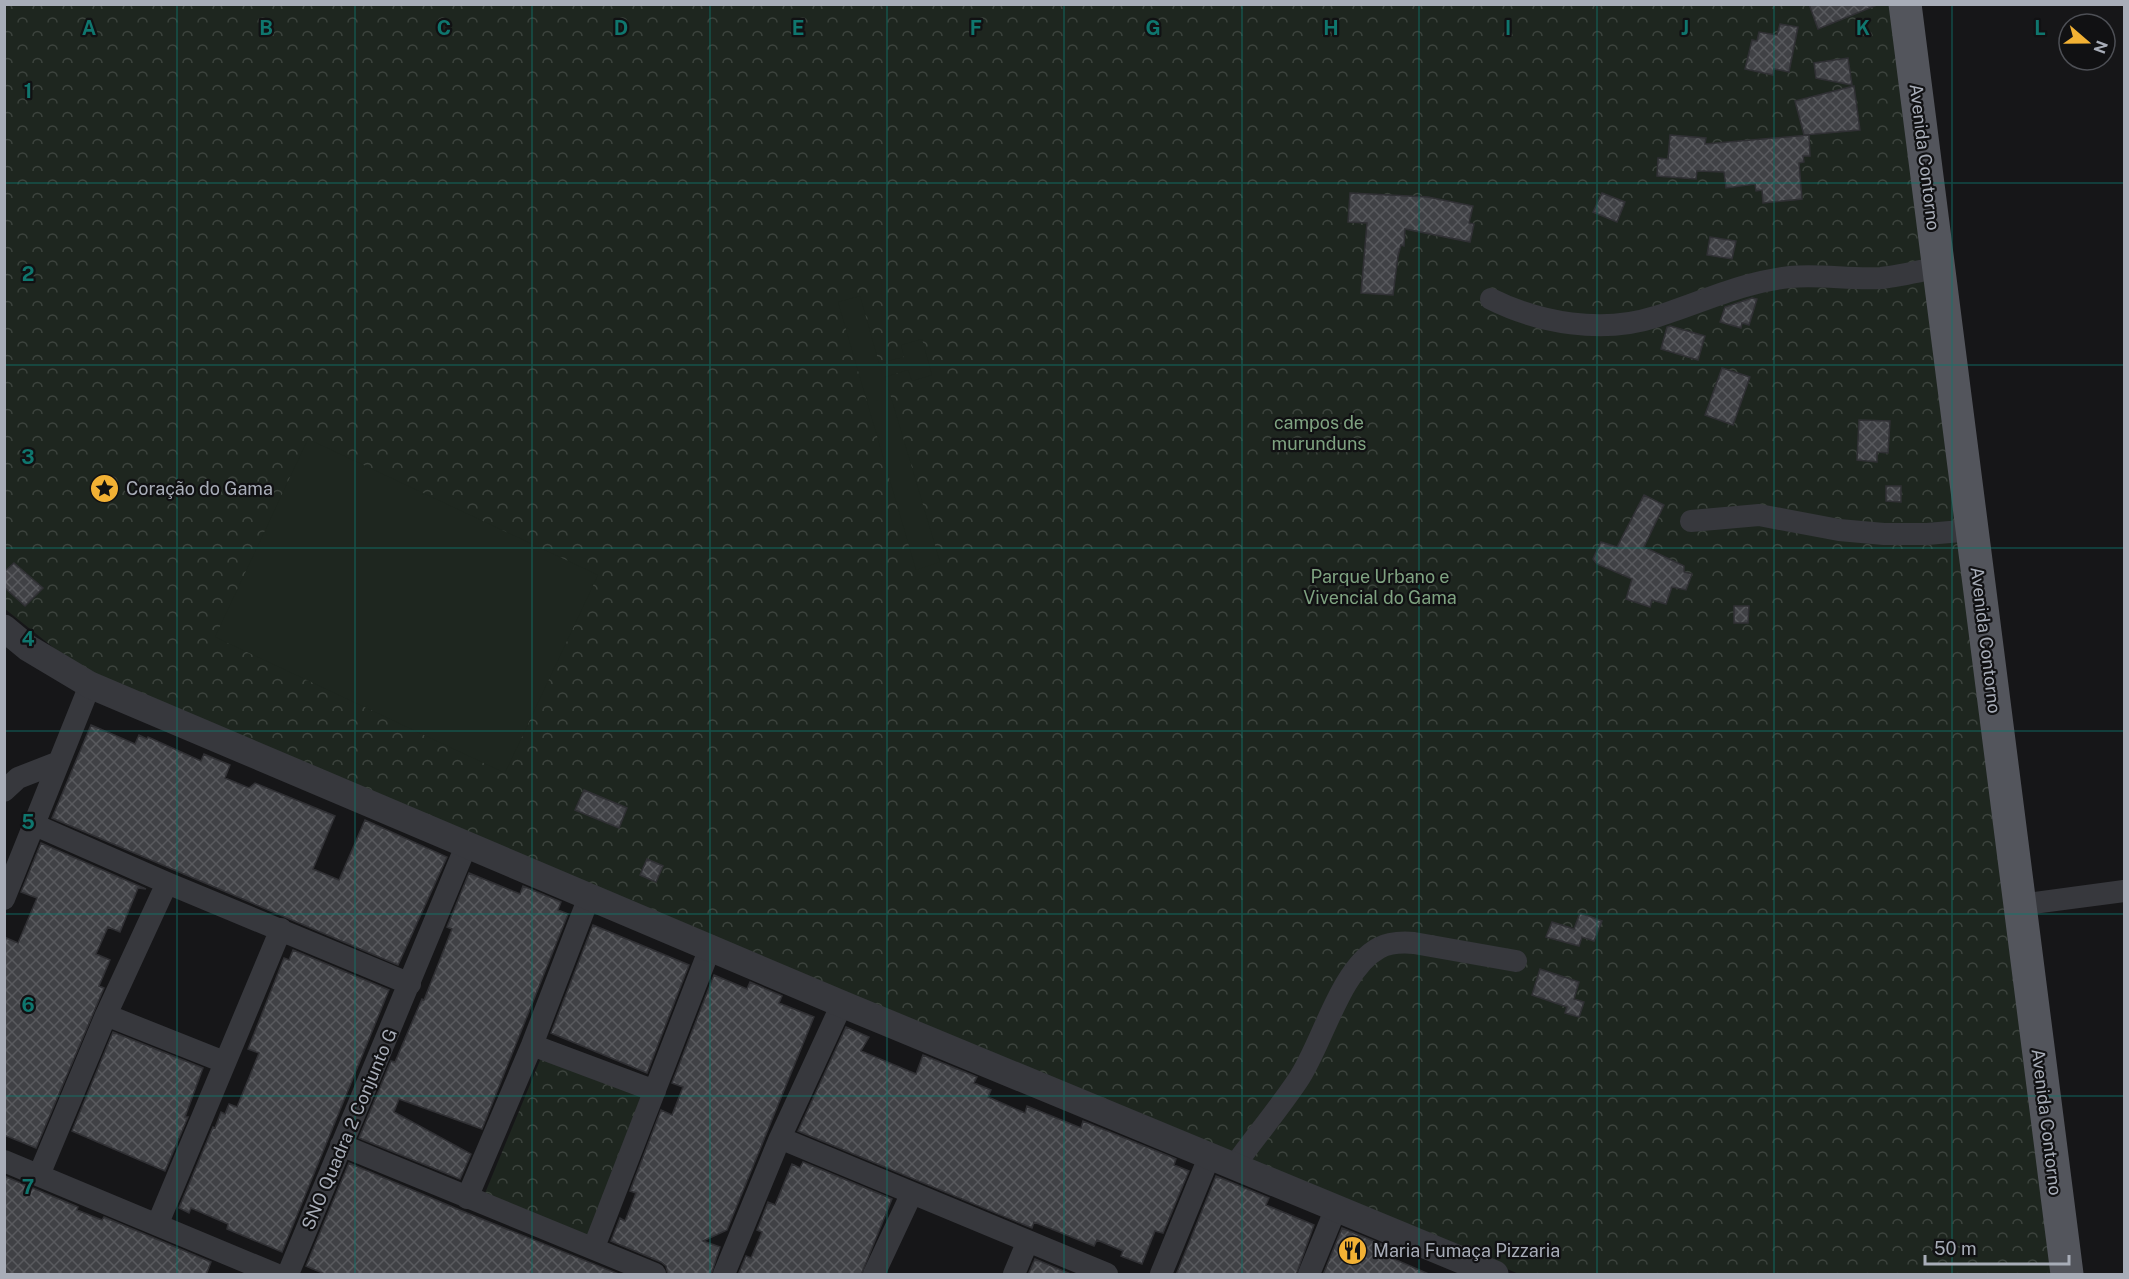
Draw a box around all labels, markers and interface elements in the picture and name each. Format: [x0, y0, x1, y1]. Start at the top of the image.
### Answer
north arrow [2057, 12, 2117, 72]
text: A [82, 16, 96, 40]
text: B [259, 16, 273, 40]
text: C [437, 16, 451, 40]
text: D [614, 16, 628, 40]
text: E [792, 16, 804, 40]
text: F [970, 16, 982, 40]
text: G [1145, 16, 1161, 40]
text: H [1323, 16, 1339, 40]
text: I [1505, 16, 1511, 40]
text: J [1681, 16, 1689, 40]
text: K [1856, 16, 1870, 40]
text: L [2034, 16, 2046, 40]
text: N [2090, 38, 2112, 56]
text: 1 [24, 79, 32, 103]
street label: Avenida Contorno [1906, 82, 1944, 232]
text: 2 [22, 262, 34, 286]
park label: campos de murunduns [1272, 412, 1366, 454]
text: 3 [21, 445, 35, 469]
place icon: Coração do Gama [89, 472, 121, 504]
place label: Coração do Gama [126, 478, 273, 499]
street label: Avenida Contorno [1967, 565, 2005, 715]
park label: Parque Urbano e Vivencial do Gama [1303, 566, 1457, 608]
text: 4 [21, 627, 35, 651]
text: 5 [21, 810, 35, 834]
text: 6 [21, 993, 35, 1017]
street label: SNO Quadra 2 Conjunto G [297, 1025, 401, 1233]
street label: Avenida Contorno [2028, 1047, 2066, 1197]
text: 7 [22, 1175, 34, 1199]
scale bar [1925, 1228, 2069, 1266]
restaurant icon: Maria Fumaça Pizzaria [1336, 1234, 1368, 1266]
text: 50 m [1934, 1238, 1977, 1259]
place label: Maria Fumaça Pizzaria [1373, 1240, 1560, 1261]

